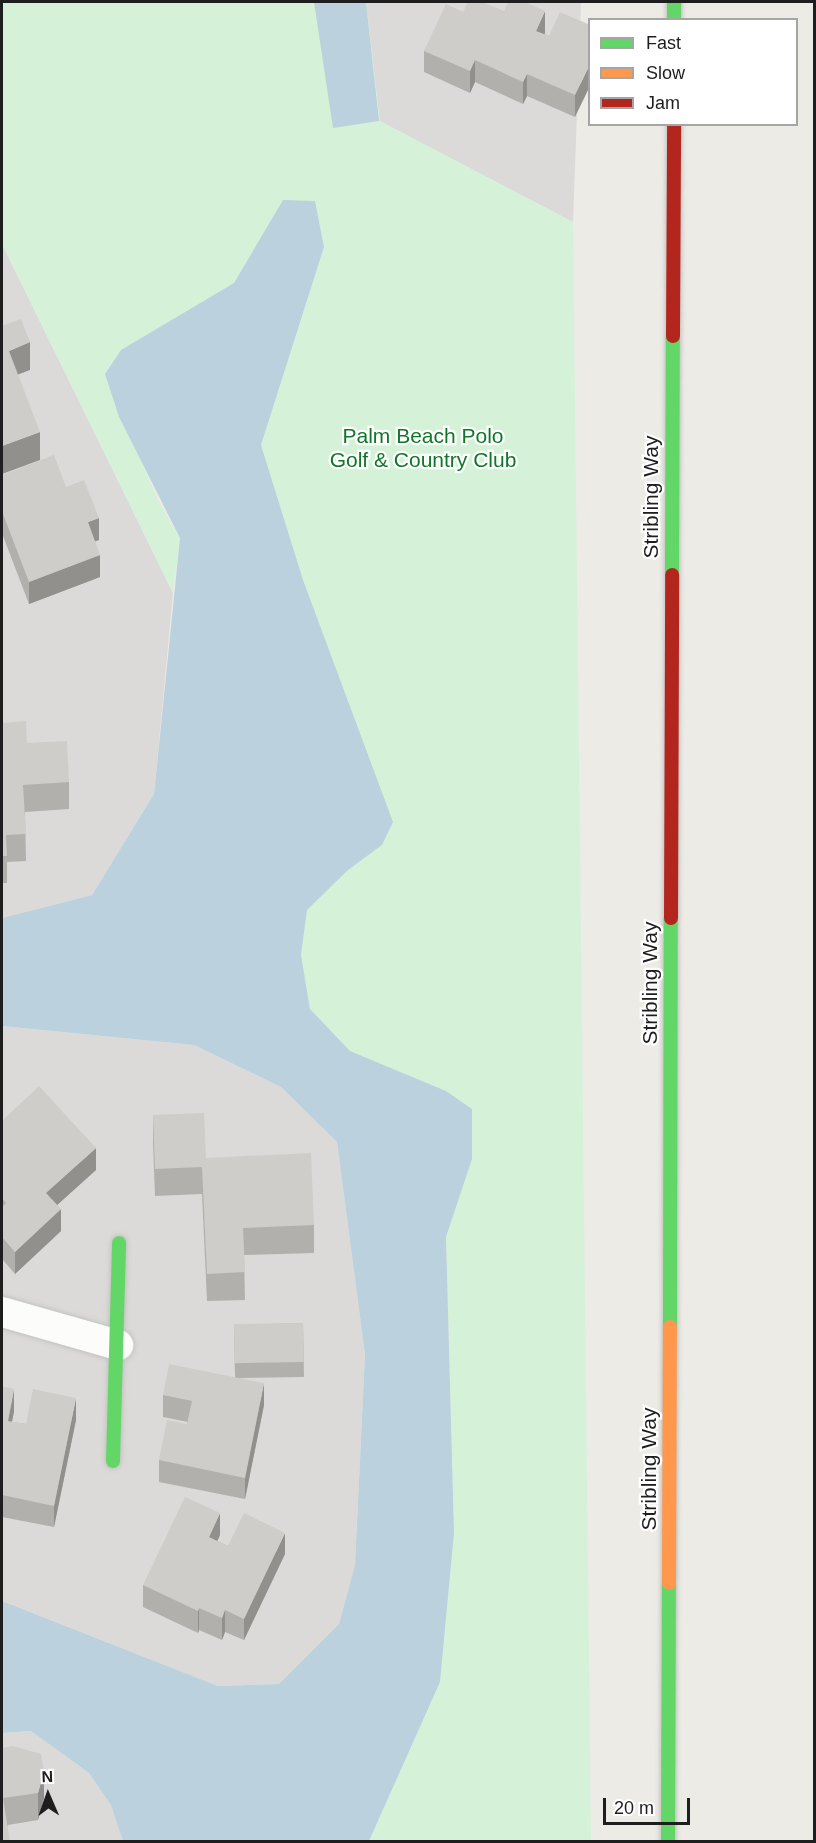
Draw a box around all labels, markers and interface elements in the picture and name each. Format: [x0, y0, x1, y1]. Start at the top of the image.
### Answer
legend [588, 18, 798, 126]
text: Fast [646, 33, 681, 53]
text: Slow [646, 63, 685, 83]
text: Jam [646, 93, 680, 113]
park label: Palm Beach Polo Golf & Country Club [330, 423, 516, 473]
street label: Stribling Way [638, 436, 664, 558]
street label: Stribling Way [637, 922, 663, 1044]
street label: Stribling Way [636, 1408, 662, 1530]
north arrow [18, 1765, 78, 1825]
text: N [41, 1768, 53, 1785]
scale bar [606, 1786, 693, 1824]
text: 20 m [614, 1798, 654, 1818]

